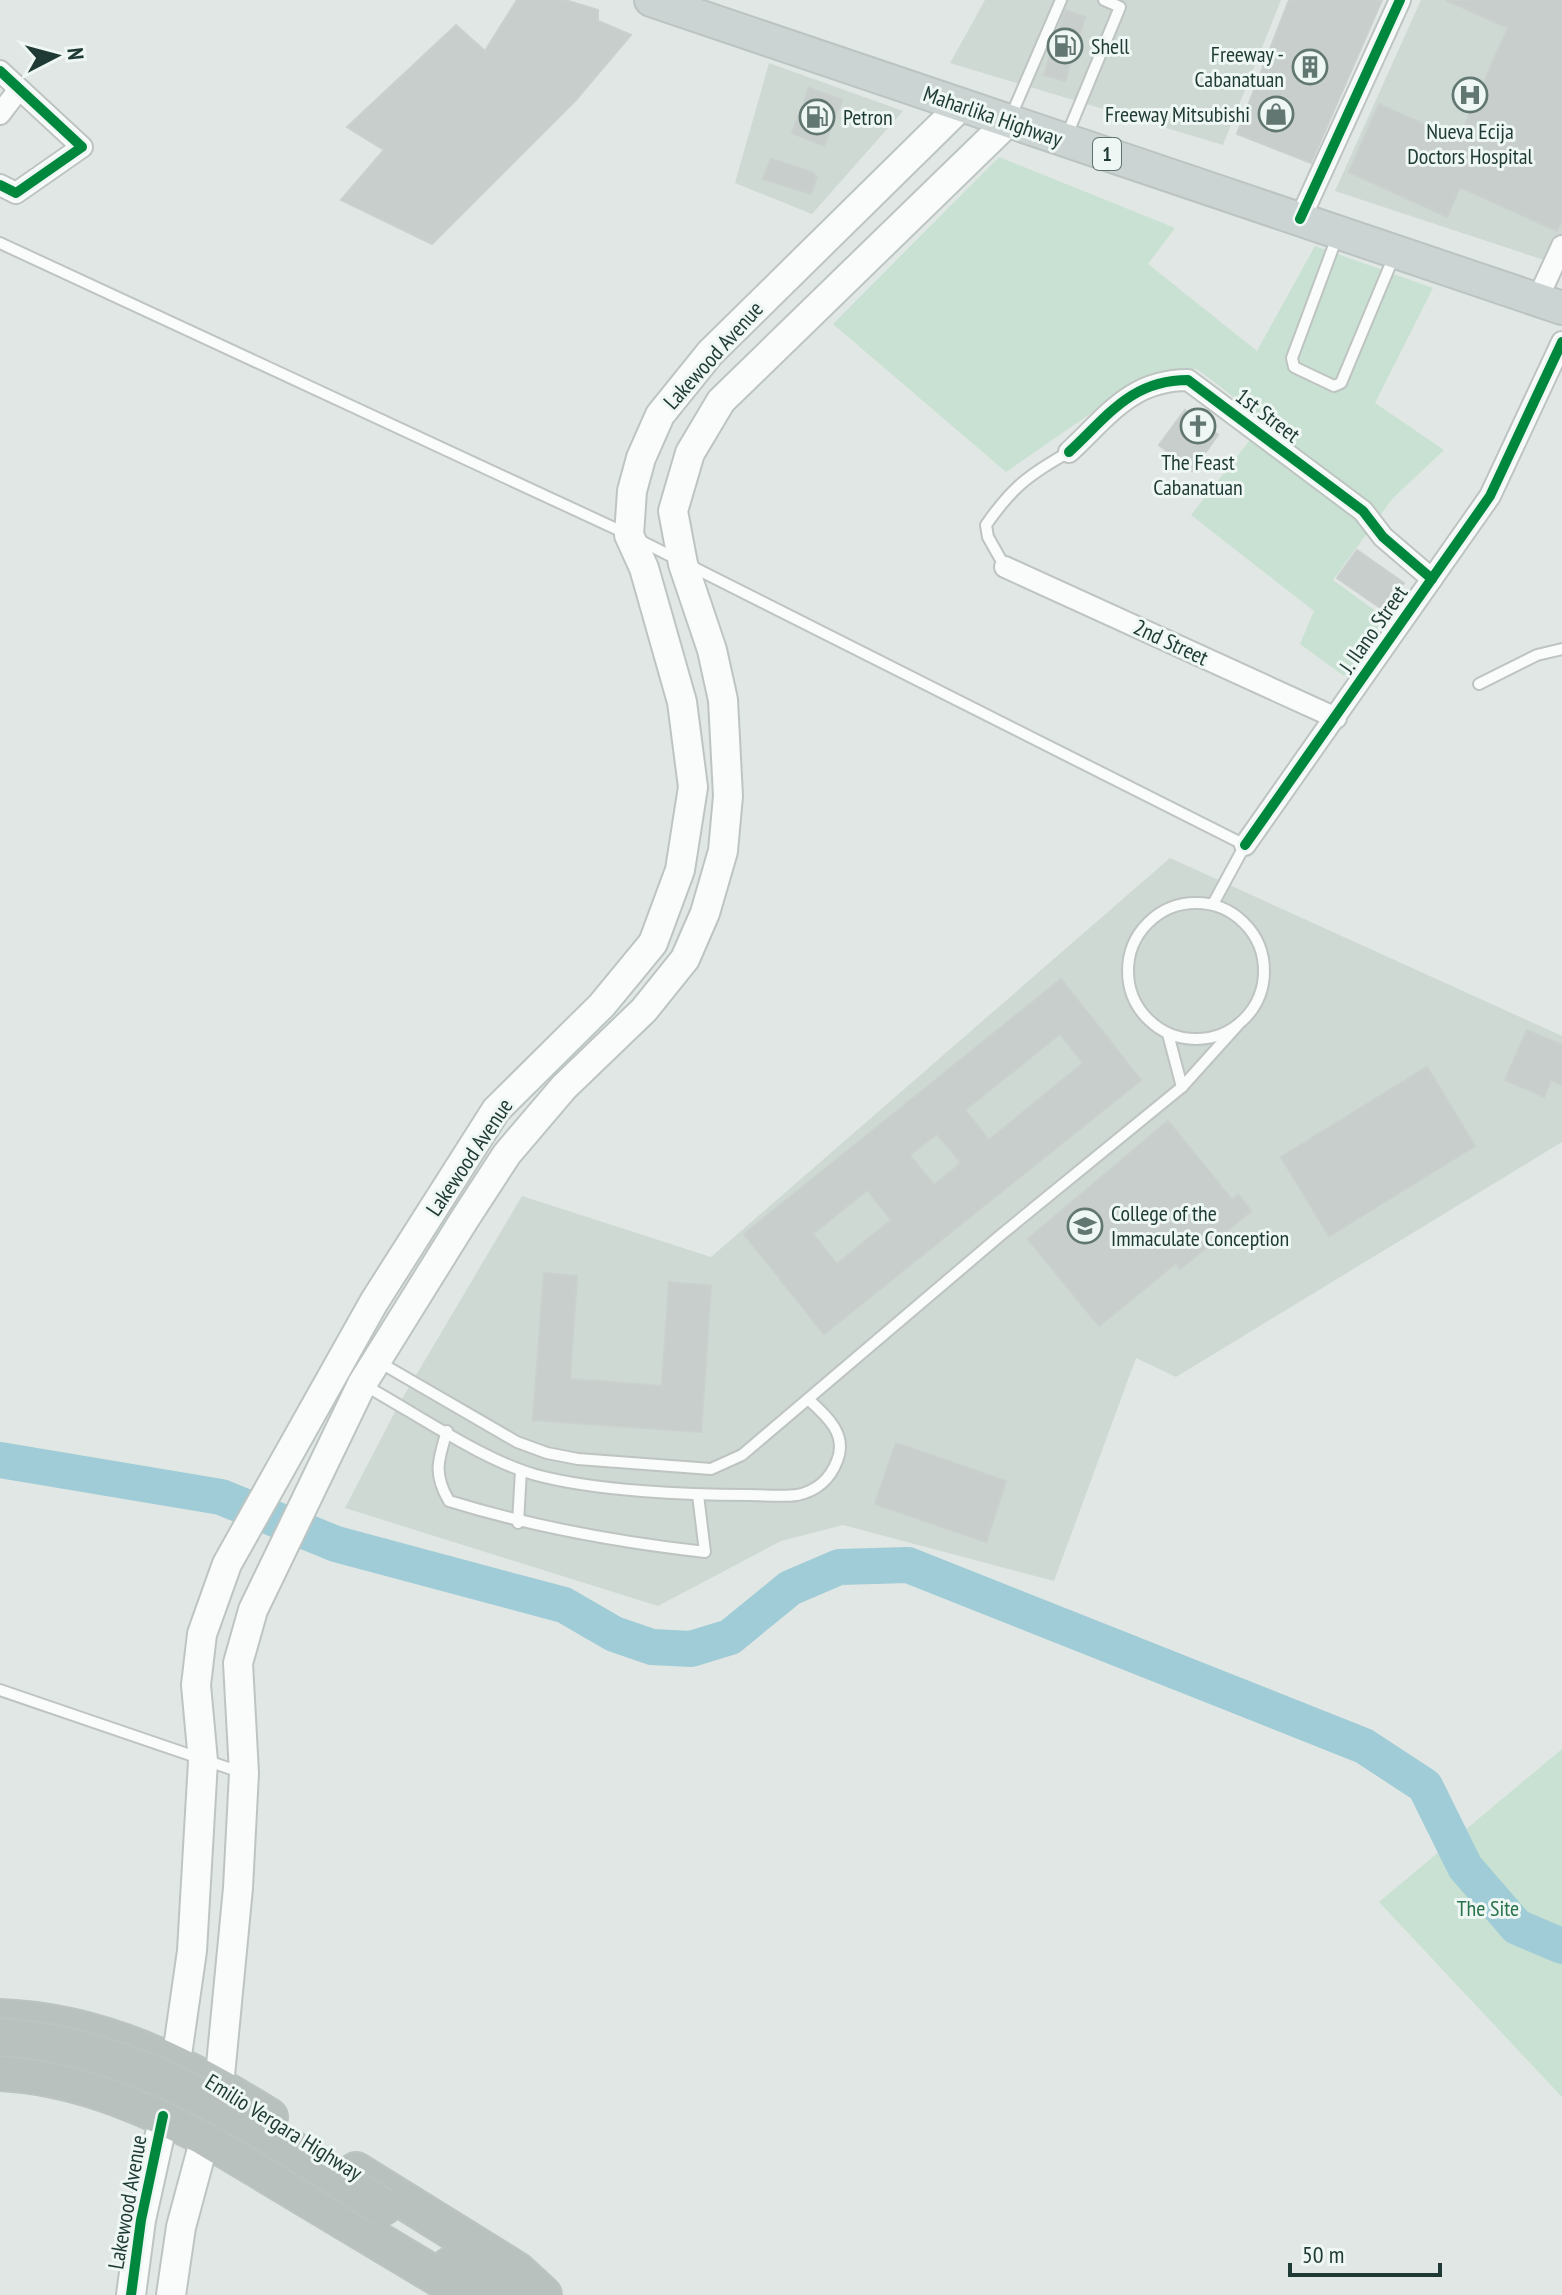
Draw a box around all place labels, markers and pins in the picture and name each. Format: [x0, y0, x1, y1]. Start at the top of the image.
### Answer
fuel station icon: Shell [1046, 27, 1084, 65]
place label: Shell [1091, 32, 1130, 60]
place label: Freeway - Cabanatuan [1195, 40, 1284, 93]
building icon: Freeway - Cabanatuan [1291, 48, 1329, 86]
hospital icon: Nueva Ecija Doctors Hospital [1451, 76, 1489, 114]
shop icon: Freeway Mitsubishi [1257, 95, 1295, 133]
fuel station icon: Petron [798, 98, 836, 136]
place label: Freeway Mitsubishi [1105, 100, 1250, 128]
place label: Petron [843, 103, 893, 131]
place label: Nueva Ecija Doctors Hospital [1407, 117, 1534, 170]
church icon: The Feast Cabanatuan [1179, 407, 1217, 445]
place label: The Feast Cabanatuan [1153, 448, 1243, 501]
place label: College of the Immaculate Conception [1111, 1199, 1289, 1252]
school or university icon: College of the Immaculate Conception [1066, 1207, 1104, 1245]

